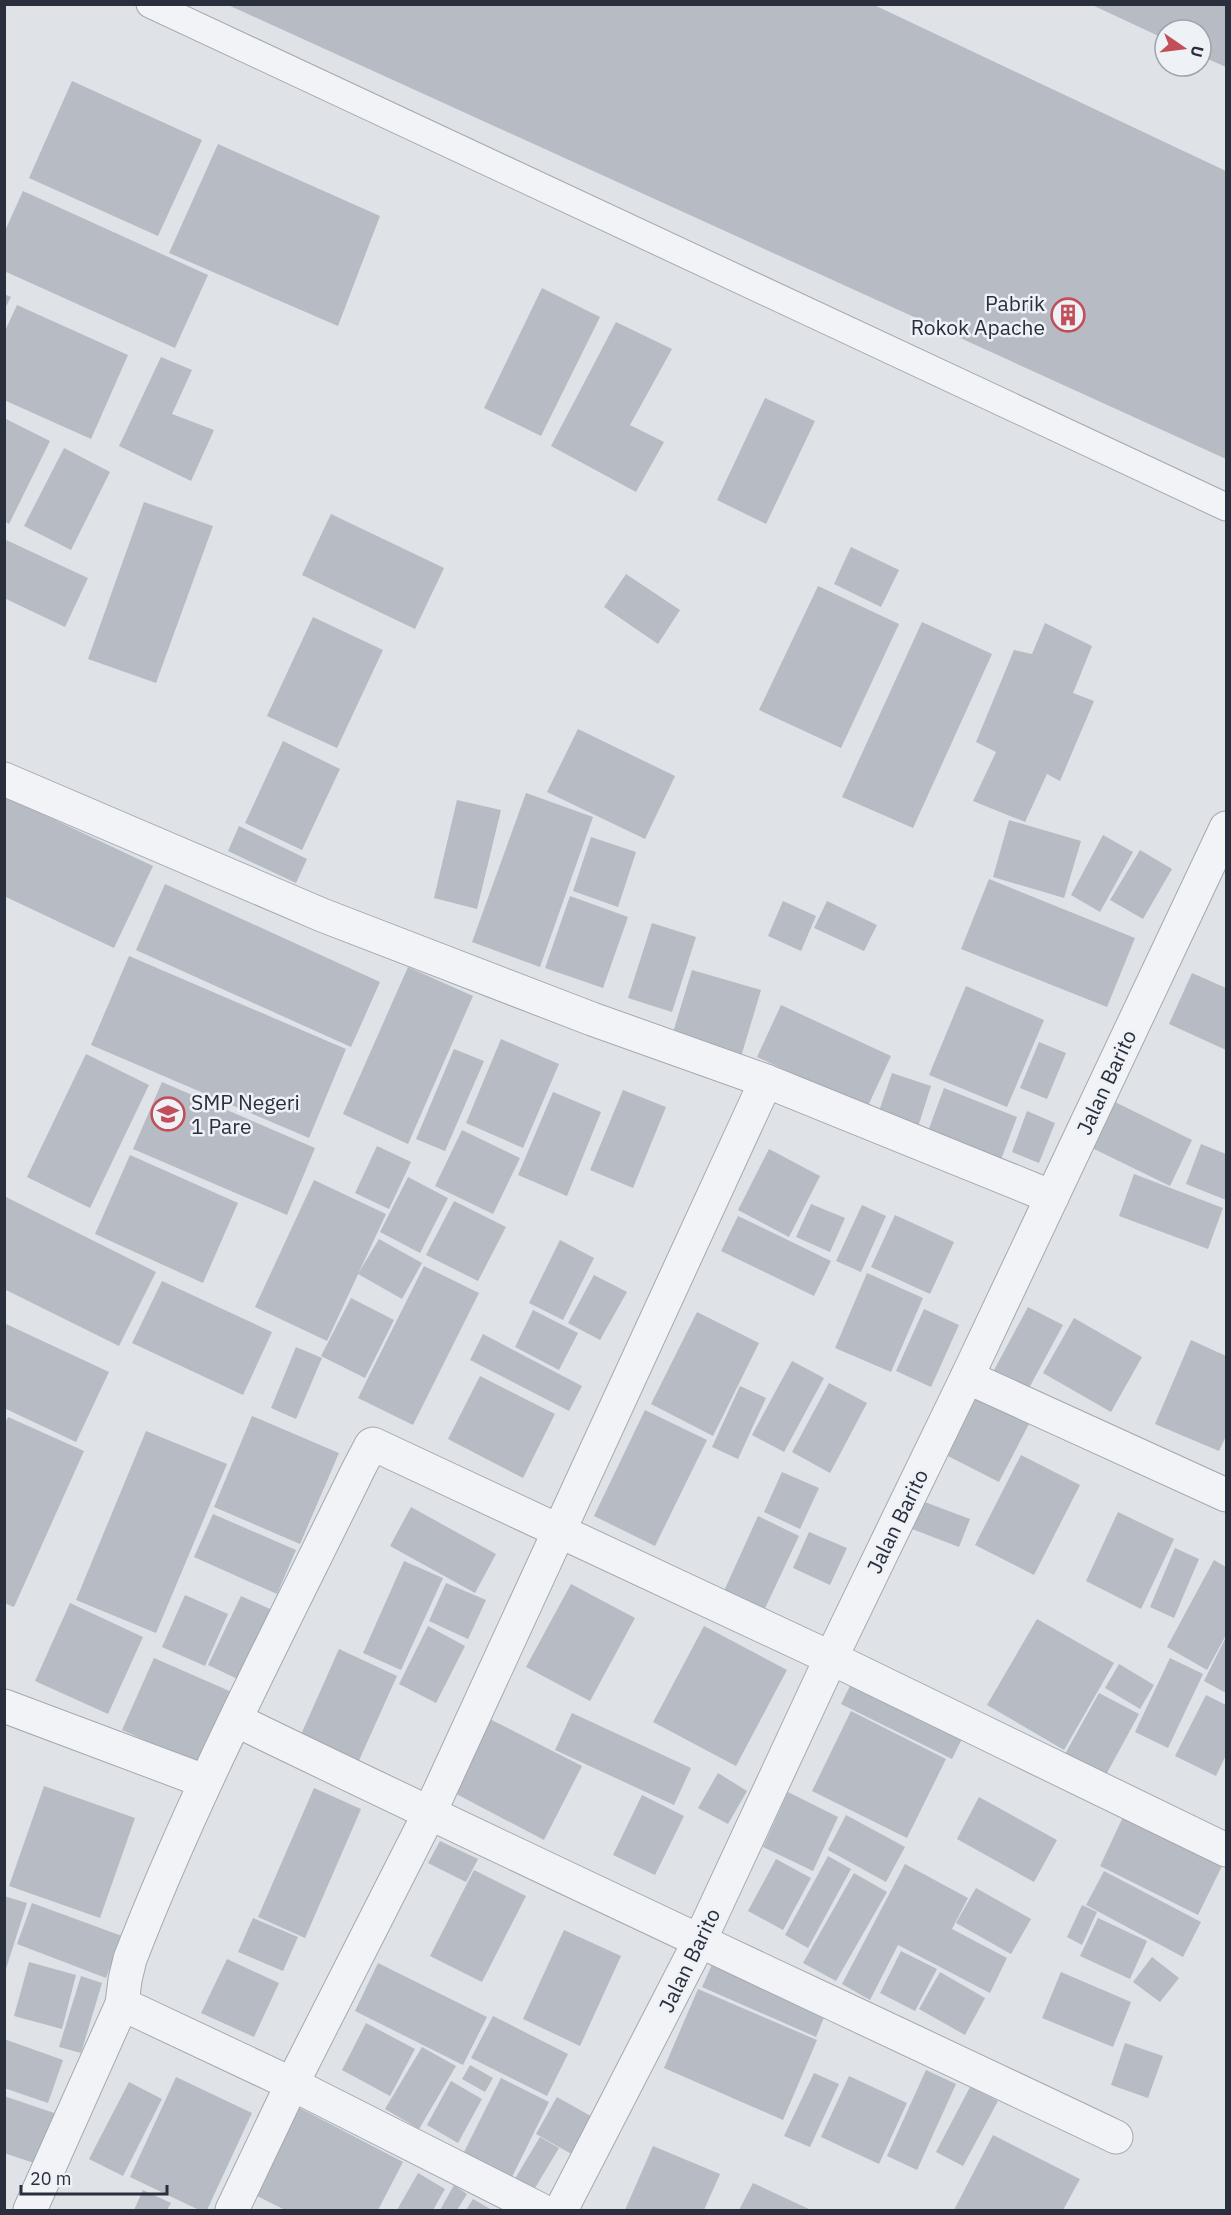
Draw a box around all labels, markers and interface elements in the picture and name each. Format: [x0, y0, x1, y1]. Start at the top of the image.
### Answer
north arrow [1153, 18, 1213, 78]
text: U [1187, 44, 1209, 59]
place label: Pabrik Rokok Apache [911, 289, 1045, 341]
building icon: Pabrik Rokok Apache [1050, 297, 1086, 333]
street label: Jalan Barito [1070, 1025, 1142, 1139]
place label: SMP Negeri 1 Pare [191, 1088, 300, 1140]
school or university icon: SMP Negeri 1 Pare [150, 1096, 186, 1132]
street label: Jalan Barito [860, 1464, 934, 1578]
street label: Jalan Barito [652, 1903, 726, 2017]
scale bar [21, 2158, 166, 2196]
text: 20 m [30, 2167, 72, 2190]

